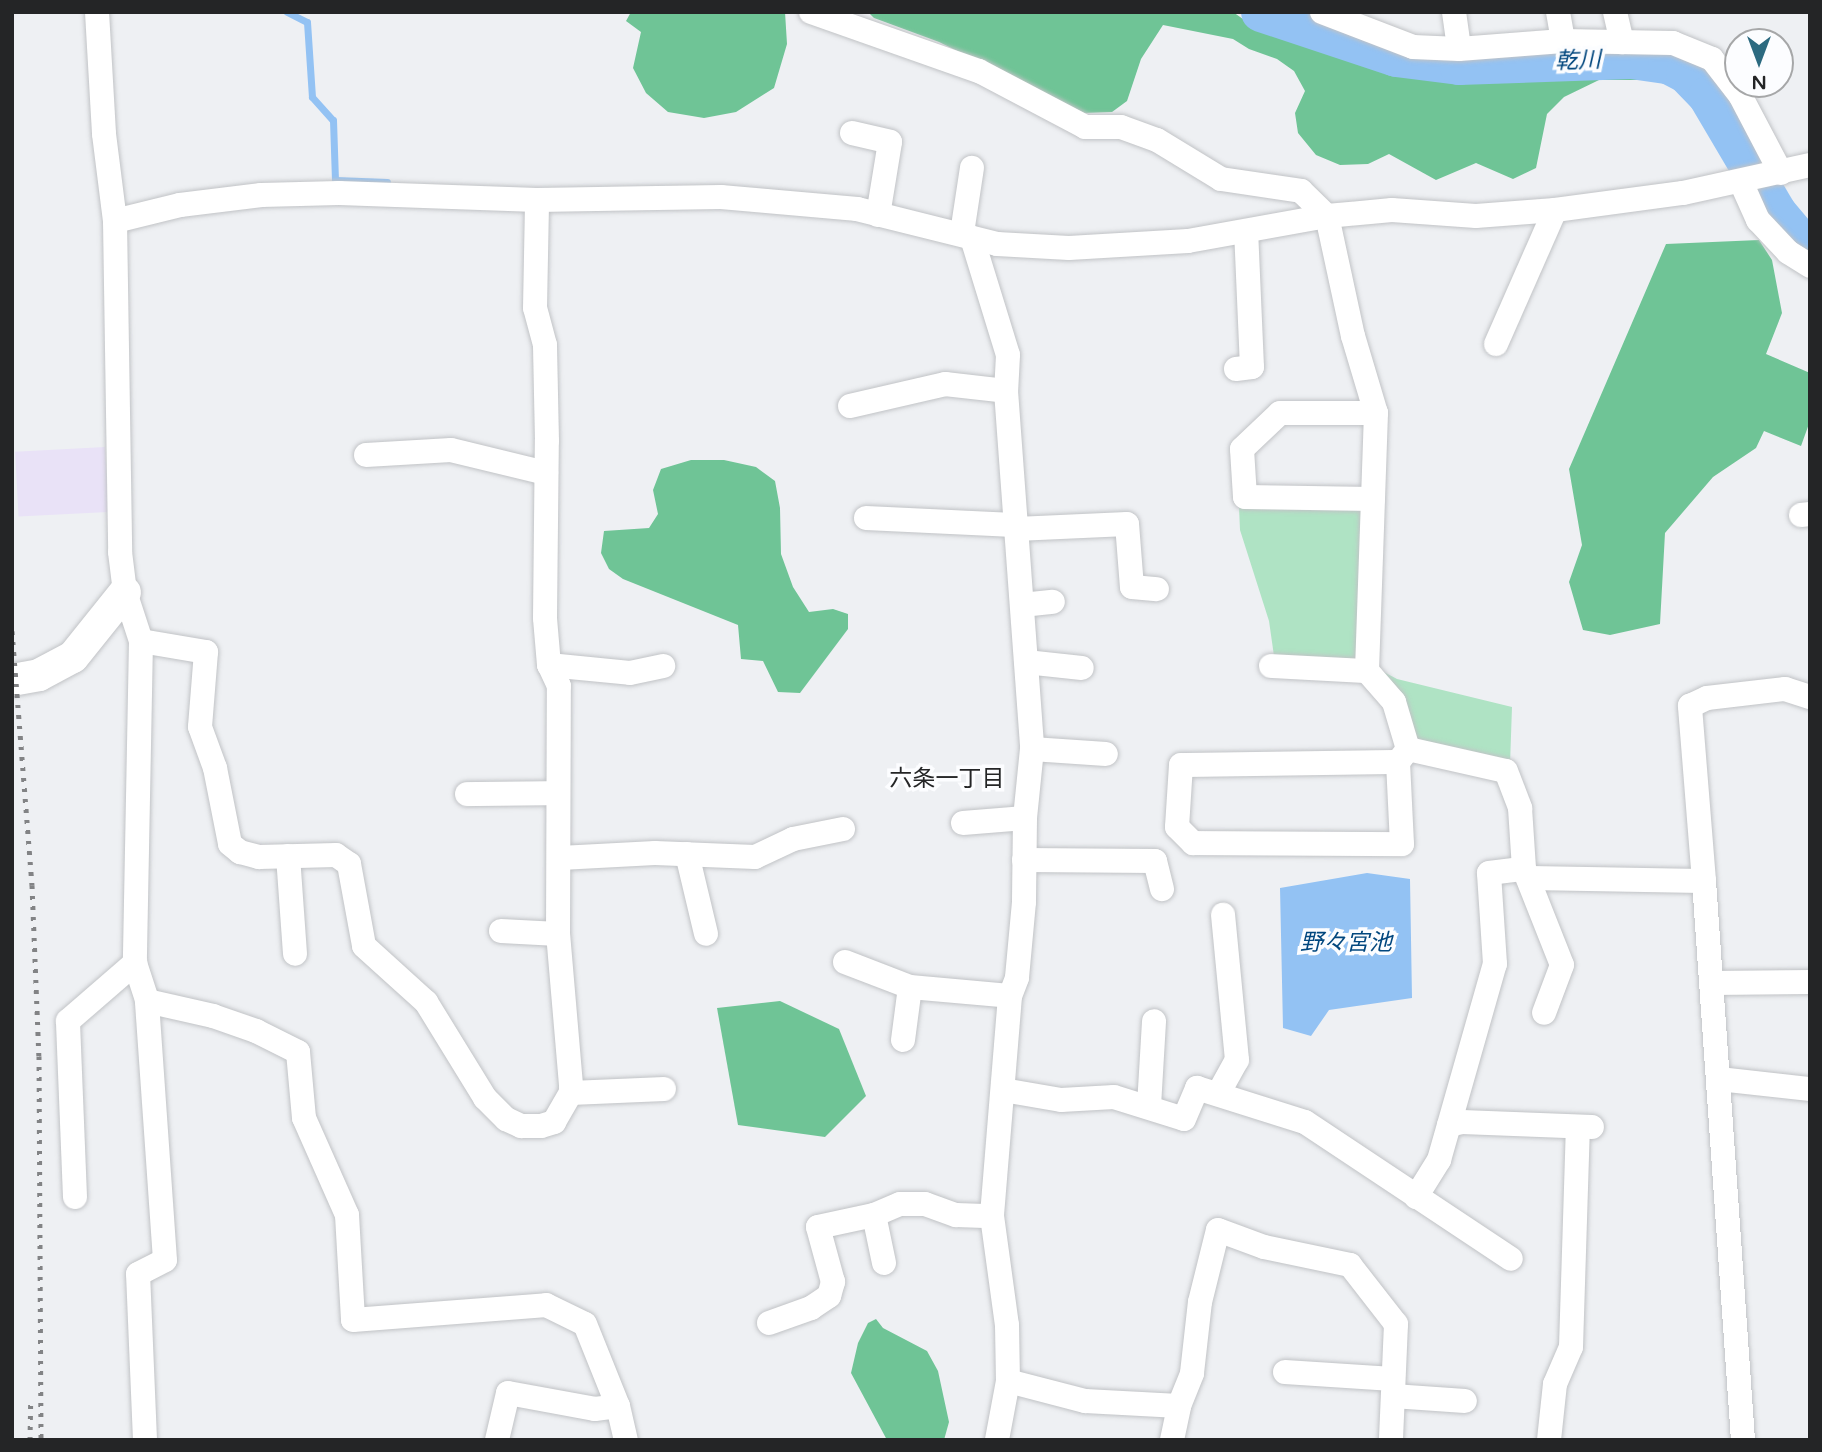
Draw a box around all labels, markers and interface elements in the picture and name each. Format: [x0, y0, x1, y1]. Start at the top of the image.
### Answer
north arrow [1724, 28, 1794, 98]
water label: 乾川 [1555, 46, 1601, 76]
text: N [1751, 71, 1767, 93]
district label: 六条一丁目 [890, 765, 1004, 793]
water label: 野々宮池 [1300, 929, 1392, 957]

